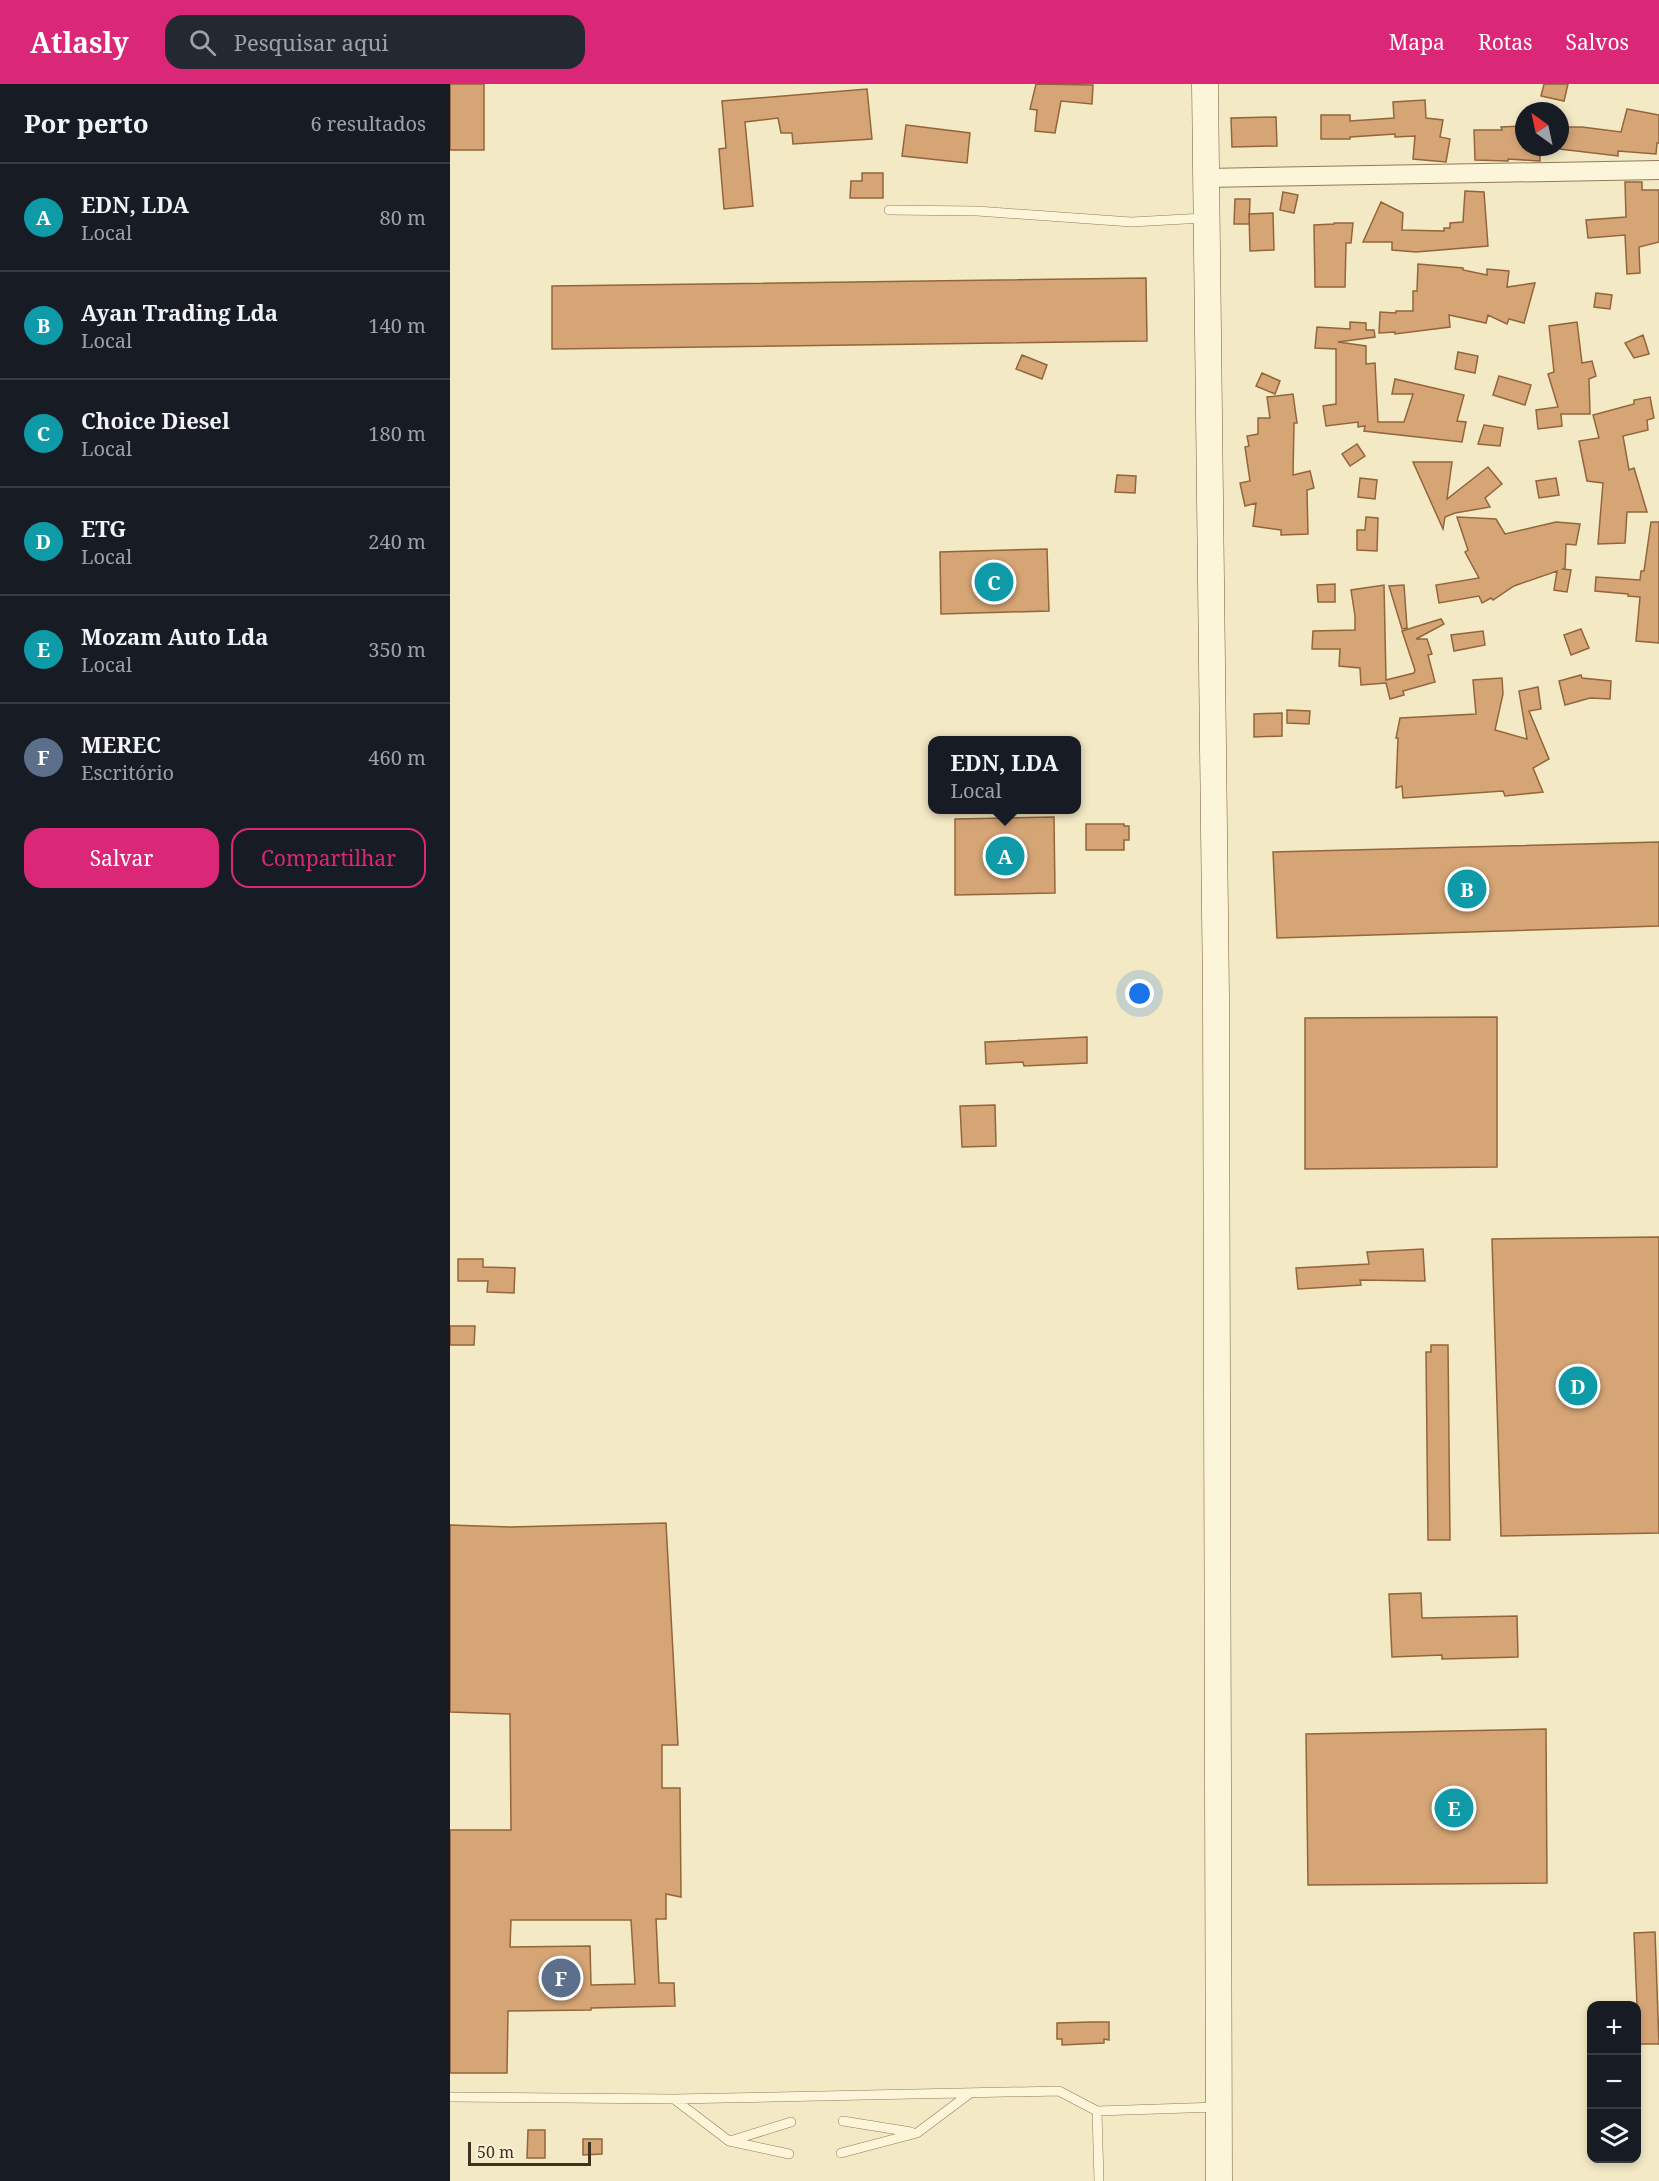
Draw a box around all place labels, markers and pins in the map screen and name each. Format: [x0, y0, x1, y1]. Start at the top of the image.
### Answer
pin: C [974, 560, 1014, 604]
pin: A [986, 834, 1024, 878]
pin: B [1448, 866, 1486, 912]
pin: D [1558, 1364, 1598, 1408]
pin: E [1434, 1786, 1474, 1830]
pin: F [542, 1956, 580, 2000]

